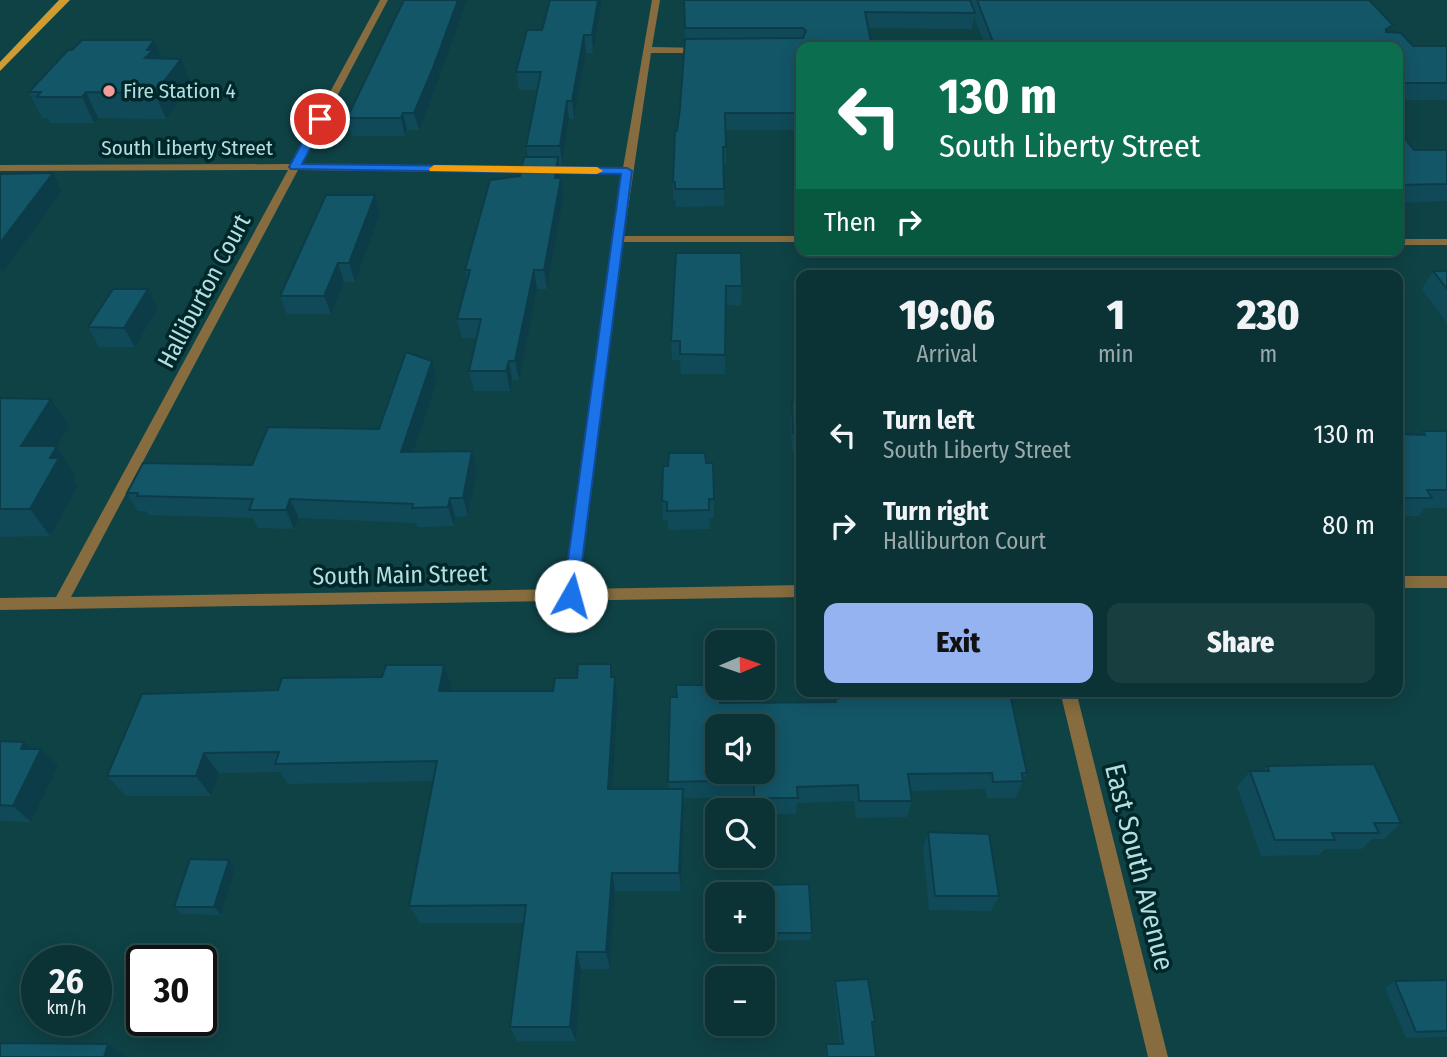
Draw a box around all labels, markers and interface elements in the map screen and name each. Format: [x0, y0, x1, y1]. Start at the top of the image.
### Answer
text: 130 m [939, 67, 1057, 126]
icon: left [824, 70, 915, 161]
place label: Fire Station 4 [123, 78, 236, 104]
marker: Fire Station 4 [101, 83, 117, 99]
pin [290, 89, 350, 149]
icon: arrive [301, 100, 339, 138]
text: South Liberty Street [939, 127, 1200, 165]
street label: South Liberty Street [101, 135, 273, 161]
icon: right [890, 203, 928, 241]
text: Then [824, 207, 876, 238]
street label: Halliburton Court [152, 209, 256, 373]
text: 19:06 [899, 290, 995, 340]
text: 1 [1107, 290, 1125, 340]
text: 230 [1237, 290, 1300, 340]
text: Arrival [916, 340, 977, 368]
text: min [1098, 340, 1134, 368]
text: m [1259, 340, 1277, 368]
text: Turn left [883, 405, 975, 436]
icon: left [824, 416, 862, 454]
text: 130 m [1313, 419, 1375, 450]
text: South Liberty Street [883, 436, 1071, 464]
text: Turn right [883, 496, 989, 527]
icon: right [824, 507, 862, 545]
text: 80 m [1322, 510, 1375, 541]
text: Halliburton Court [883, 527, 1046, 555]
street label: South Main Street [312, 559, 488, 591]
position arrow [534, 559, 608, 633]
button: Exit [824, 603, 1093, 683]
button: Share [1107, 603, 1375, 683]
north arrow [705, 630, 775, 700]
map controls [705, 630, 775, 1036]
button: sound [705, 714, 775, 784]
street label: East South Avenue [1098, 760, 1181, 974]
button: search [705, 798, 775, 868]
button: + [705, 882, 775, 952]
speed limit sign: 30 [126, 945, 217, 1036]
text: 26 [49, 960, 84, 1002]
button: − [705, 966, 775, 1036]
text: km/h [46, 997, 87, 1019]

